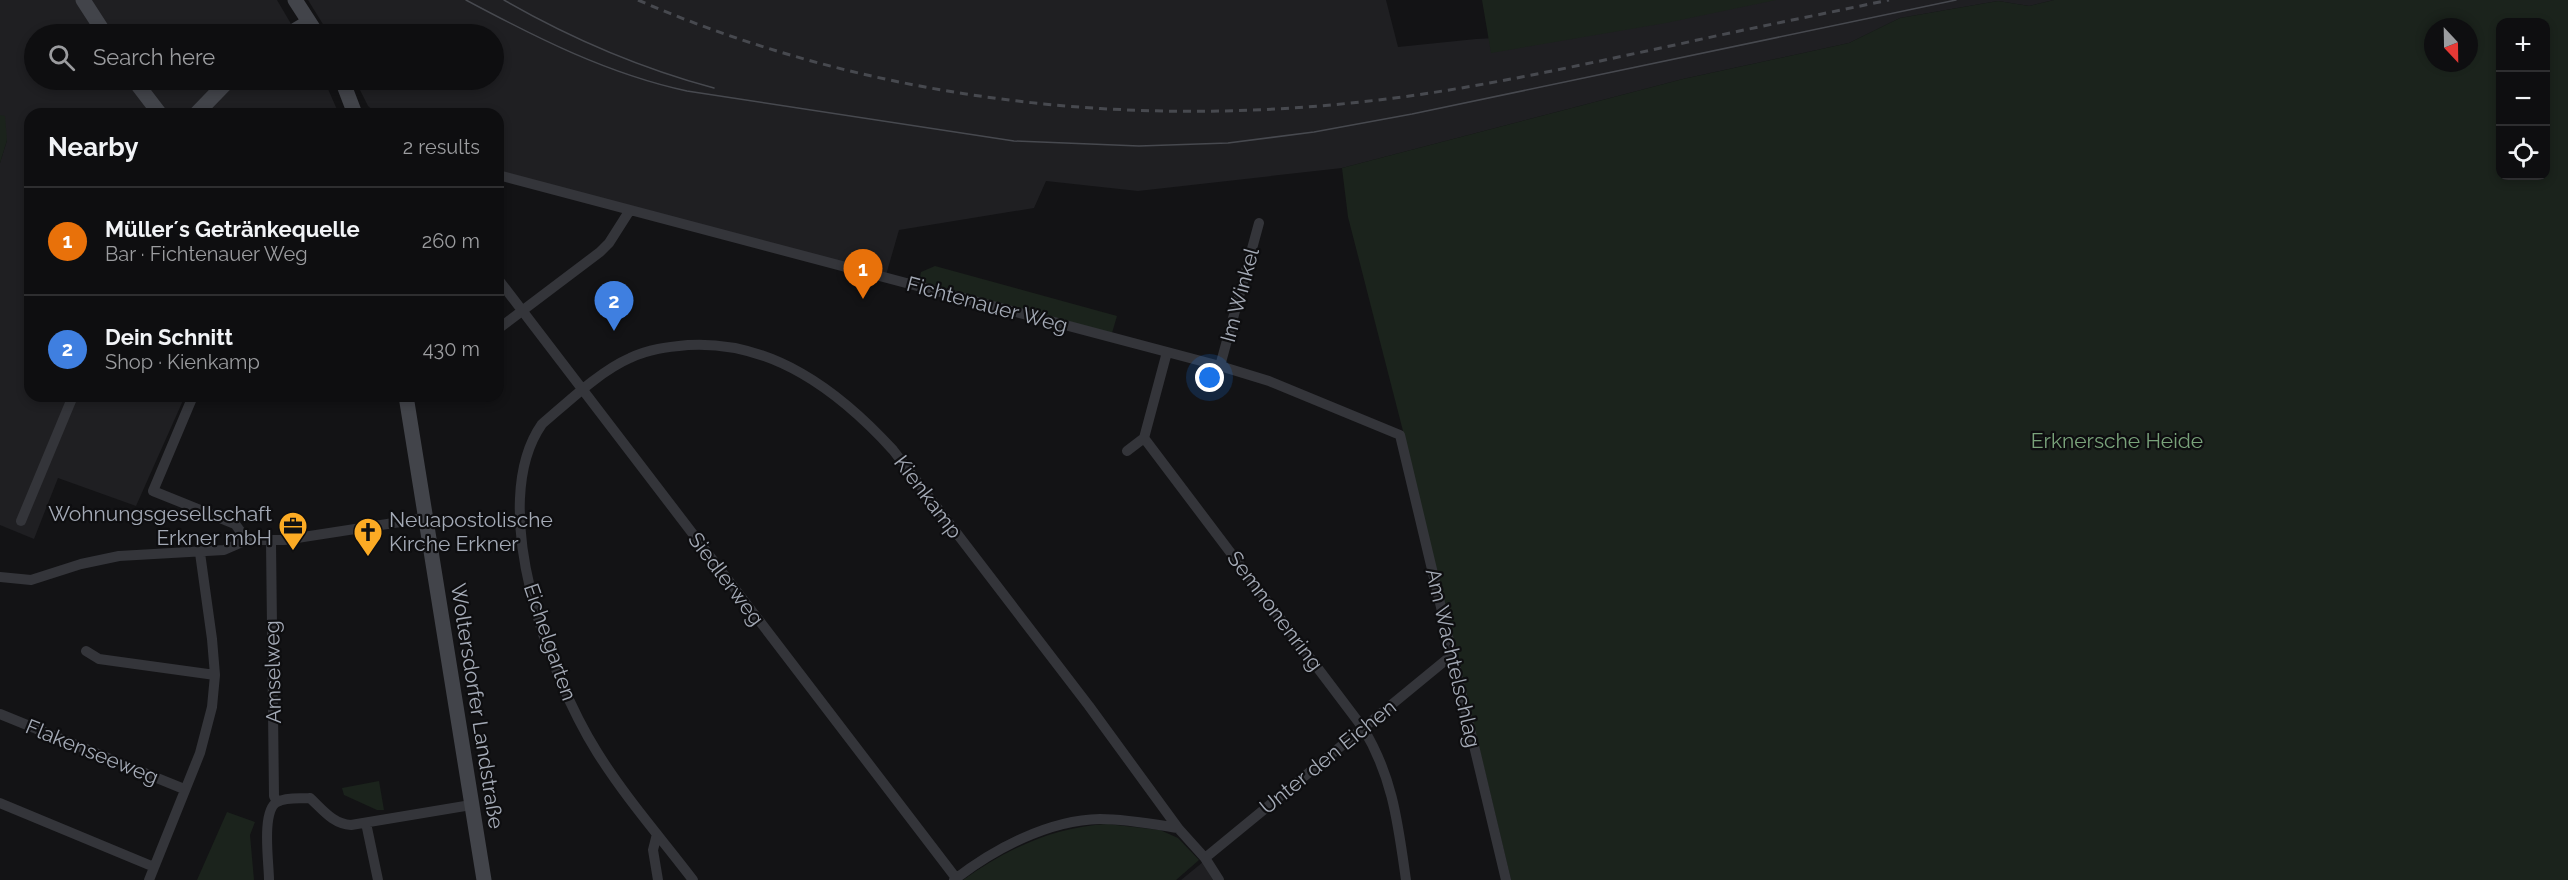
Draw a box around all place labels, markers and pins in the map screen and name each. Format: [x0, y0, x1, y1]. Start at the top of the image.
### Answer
pin: 1 [844, 250, 882, 299]
pin: 2 [594, 282, 634, 331]
place label: Wohnungsgesellschaft Erkner mbH [48, 501, 272, 550]
place label: Neuapostolische Kirche Erkner [389, 507, 553, 556]
office icon: Wohnungsgesellschaft Erkner mbH [277, 510, 309, 552]
church icon: Neuapostolische Kirche Erkner [352, 516, 384, 558]

